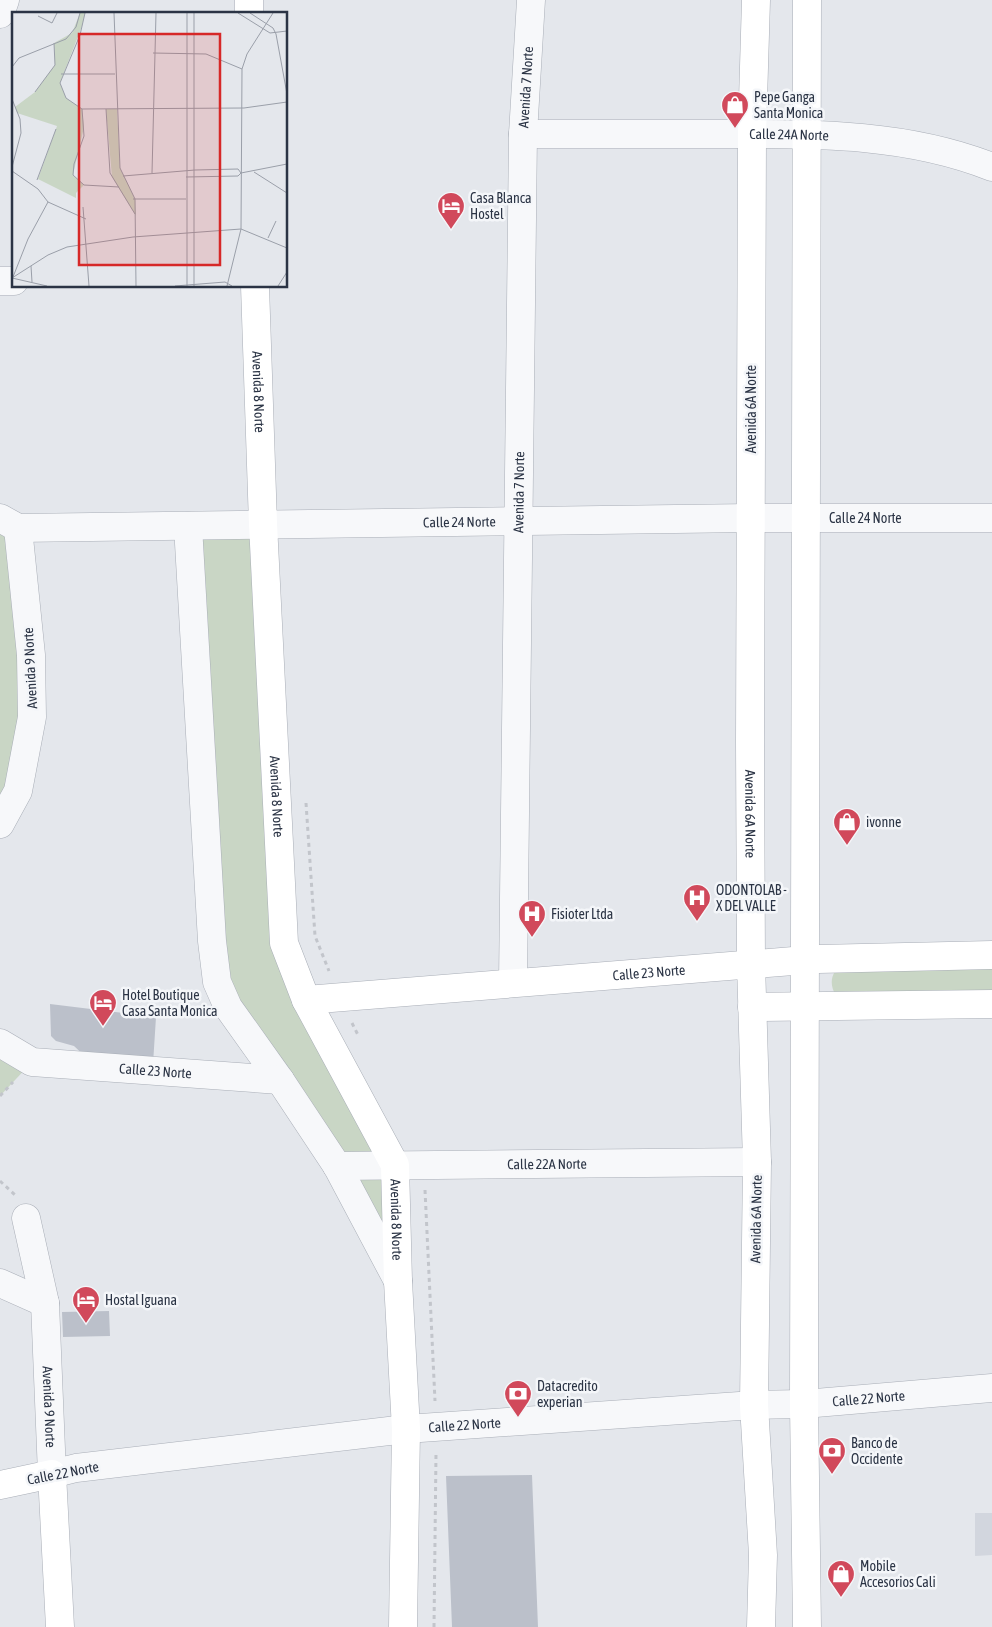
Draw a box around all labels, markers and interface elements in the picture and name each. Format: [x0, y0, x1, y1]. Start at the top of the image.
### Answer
inset map [12, 12, 288, 288]
street label: Avenida 7 Norte [515, 46, 536, 128]
place label: Pepe Ganga Santa Monica [754, 89, 823, 121]
shop icon: Pepe Ganga Santa Monica [720, 90, 750, 129]
street label: Calle 24A Norte [749, 126, 829, 144]
place label: Casa Blanca Hostel [470, 190, 532, 222]
hotel icon: Casa Blanca Hostel [436, 191, 466, 230]
street label: Avenida 8 Norte [249, 351, 268, 433]
street label: Avenida 6A Norte [743, 365, 759, 453]
street label: Avenida 7 Norte [510, 451, 527, 533]
street label: Calle 24 Norte [829, 510, 902, 526]
street label: Calle 24 Norte [423, 513, 496, 530]
street label: Avenida 9 Norte [20, 627, 40, 709]
street label: Avenida 8 Norte [267, 755, 287, 838]
street label: Avenida 6A Norte [742, 770, 759, 858]
shop icon: ivonne [832, 807, 862, 846]
place label: ivonne [866, 814, 901, 830]
place label: ODONTOLAB - X DEL VALLE [716, 882, 787, 914]
hospital icon: ODONTOLAB - X DEL VALLE [682, 883, 712, 922]
hospital icon: Fisioter Ltda [517, 899, 547, 938]
place label: Fisioter Ltda [551, 906, 613, 922]
street label: Calle 23 Norte [612, 962, 686, 983]
place label: Hotel Boutique Casa Santa Monica [122, 987, 217, 1019]
hotel icon: Hotel Boutique Casa Santa Monica [88, 988, 118, 1027]
street label: Calle 23 Norte [119, 1060, 192, 1082]
street label: Calle 22A Norte [507, 1156, 587, 1172]
street label: Avenida 6A Norte [747, 1175, 765, 1263]
street label: Avenida 8 Norte [387, 1179, 405, 1261]
hotel icon: Hostal Iguana [71, 1285, 101, 1324]
place label: Hostal Iguana [105, 1292, 177, 1308]
street label: Avenida 9 Norte [40, 1366, 59, 1448]
place label: Datacredito experian [537, 1378, 598, 1410]
bank icon: Datacredito experian [503, 1379, 533, 1418]
street label: Calle 22 Norte [832, 1387, 906, 1410]
street label: Calle 22 Norte [428, 1414, 501, 1435]
place label: Banco de Occidente [851, 1435, 903, 1467]
bank icon: Banco de Occidente [817, 1436, 847, 1475]
street label: Calle 22 Norte [26, 1458, 100, 1488]
place label: Mobile Accesorios Cali [860, 1558, 936, 1590]
shop icon: Mobile Accesorios Cali [826, 1559, 856, 1598]

